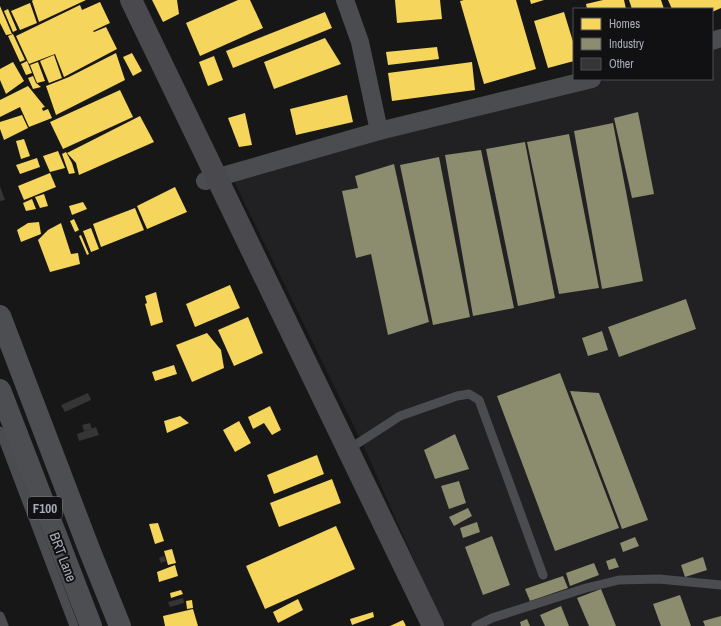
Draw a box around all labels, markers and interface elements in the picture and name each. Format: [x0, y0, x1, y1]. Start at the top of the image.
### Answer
legend [573, 8, 713, 80]
text: Homes [609, 16, 640, 32]
text: Industry [609, 36, 644, 52]
text: Other [609, 56, 634, 72]
road number: F100 [28, 497, 62, 519]
street label: BRT Lane [45, 530, 81, 584]

